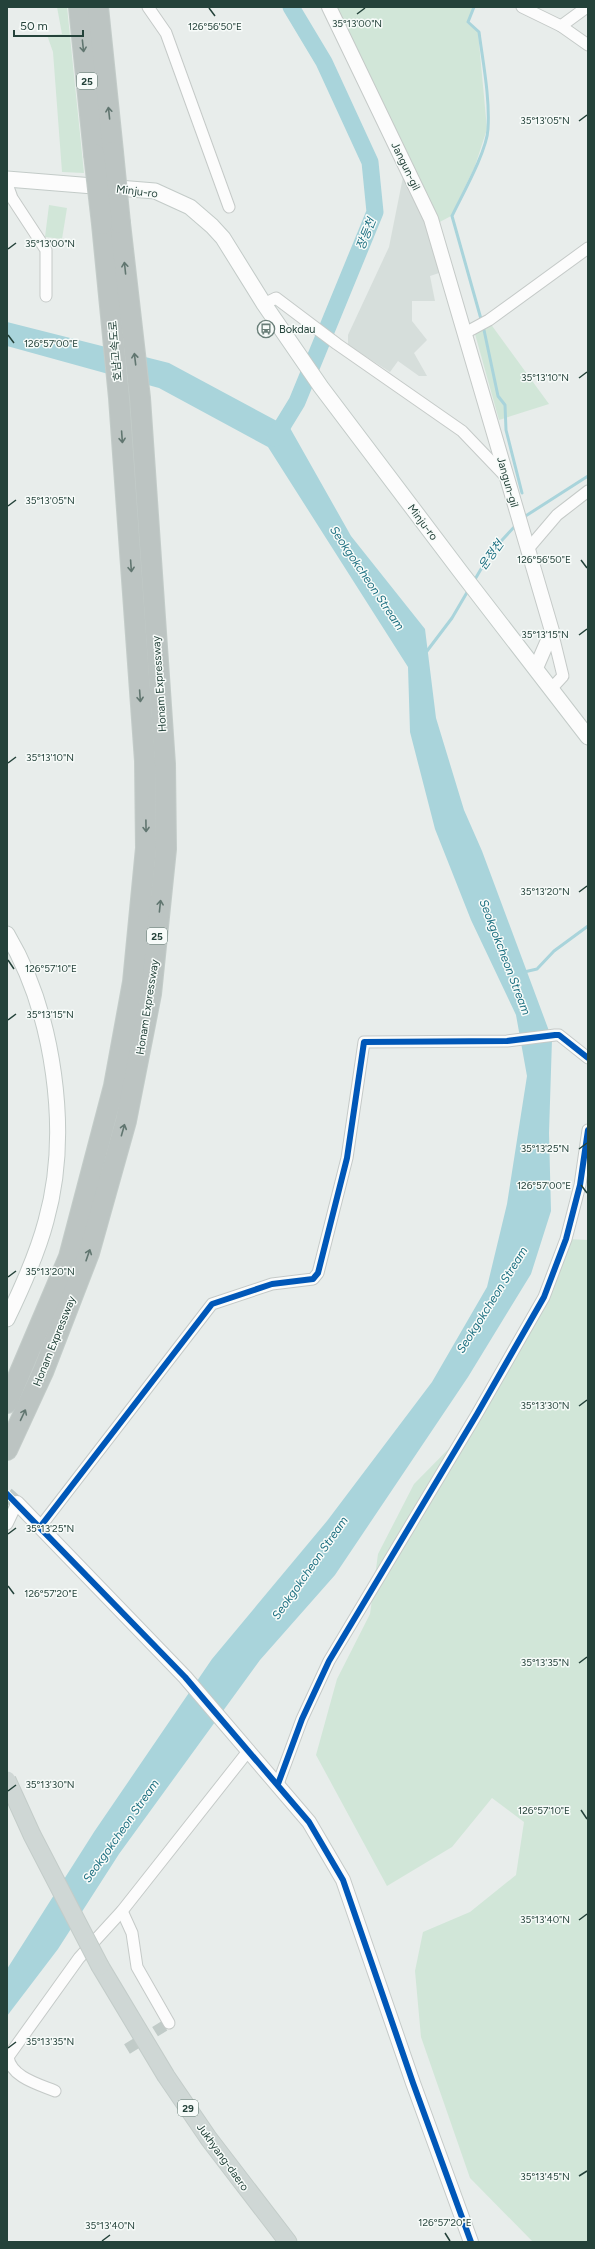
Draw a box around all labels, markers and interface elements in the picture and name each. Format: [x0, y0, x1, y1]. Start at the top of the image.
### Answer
scale bar [14, 12, 83, 38]
text: 35°13'00"N [332, 17, 382, 30]
text: 50 m [20, 19, 48, 33]
text: 126°56'50"E [188, 20, 242, 33]
one-way arrow [80, 39, 87, 52]
road number: 25 [77, 73, 97, 89]
one-way arrow [106, 107, 113, 120]
text: 35°13'05"N [520, 114, 570, 127]
street label: Jangun-gil [388, 140, 423, 193]
street label: Minju-ro [115, 182, 158, 200]
water label: 장등천 [353, 214, 379, 252]
text: 35°13'00"N [25, 237, 75, 250]
one-way arrow [121, 262, 128, 275]
bus stop icon: Bokdau [256, 319, 276, 339]
street label: 호남고속도로 [106, 320, 125, 382]
place label: Bokdau [279, 323, 316, 336]
text: 126°57'00"E [24, 337, 78, 350]
one-way arrow [131, 353, 139, 366]
text: 35°13'10"N [521, 371, 569, 384]
one-way arrow [118, 430, 125, 443]
street label: Jangun-gil [494, 455, 521, 509]
text: 35°13'05"N [25, 494, 75, 507]
street label: Minju-ro [405, 502, 440, 543]
water label: Seokgokcheon Stream [327, 523, 407, 633]
water label: 운정천 [476, 536, 508, 573]
text: 126°56'50"E [517, 553, 571, 566]
one-way arrow [127, 559, 134, 572]
text: 35°13'15"N [521, 628, 569, 641]
street label: Honam Expressway [150, 635, 169, 733]
one-way arrow [137, 689, 144, 702]
text: 35°13'10"N [26, 751, 74, 764]
one-way arrow [142, 819, 150, 832]
text: 35°13'20"N [520, 885, 570, 898]
water label: Seokgokcheon Stream [476, 897, 534, 1017]
one-way arrow [157, 900, 164, 913]
road number: 25 [147, 928, 167, 944]
street label: Honam Expressway [134, 958, 161, 1056]
text: 126°57'10"E [25, 962, 77, 975]
text: 35°13'15"N [26, 1008, 74, 1021]
one-way arrow [120, 1124, 128, 1137]
text: 35°13'25"N [521, 1142, 569, 1155]
text: 126°57'00"E [517, 1179, 571, 1192]
water label: Seokgokcheon Stream [454, 1244, 530, 1356]
one-way arrow [85, 1249, 92, 1262]
text: 35°13'20"N [25, 1265, 75, 1278]
street label: Honam Expressway [30, 1294, 79, 1388]
text: 35°13'30"N [520, 1399, 570, 1412]
one-way arrow [20, 1409, 28, 1421]
water label: Seokgokcheon Stream [269, 1514, 351, 1622]
text: 35°13'25"N [26, 1522, 74, 1535]
text: 126°57'20"E [24, 1587, 78, 1600]
text: 35°13'35"N [521, 1656, 569, 1669]
water label: Seokgokcheon Stream [80, 1777, 162, 1885]
text: 35°13'30"N [25, 1778, 75, 1791]
text: 126°57'10"E [518, 1804, 570, 1817]
text: 35°13'40"N [520, 1913, 570, 1926]
text: 35°13'35"N [26, 2035, 74, 2048]
road number: 29 [178, 2100, 198, 2116]
street label: Jukhyang-daero [194, 2121, 251, 2193]
text: 35°13'45"N [520, 2170, 570, 2183]
text: 126°57'20"E [418, 2216, 472, 2229]
text: 35°13'40"N [85, 2219, 135, 2232]

